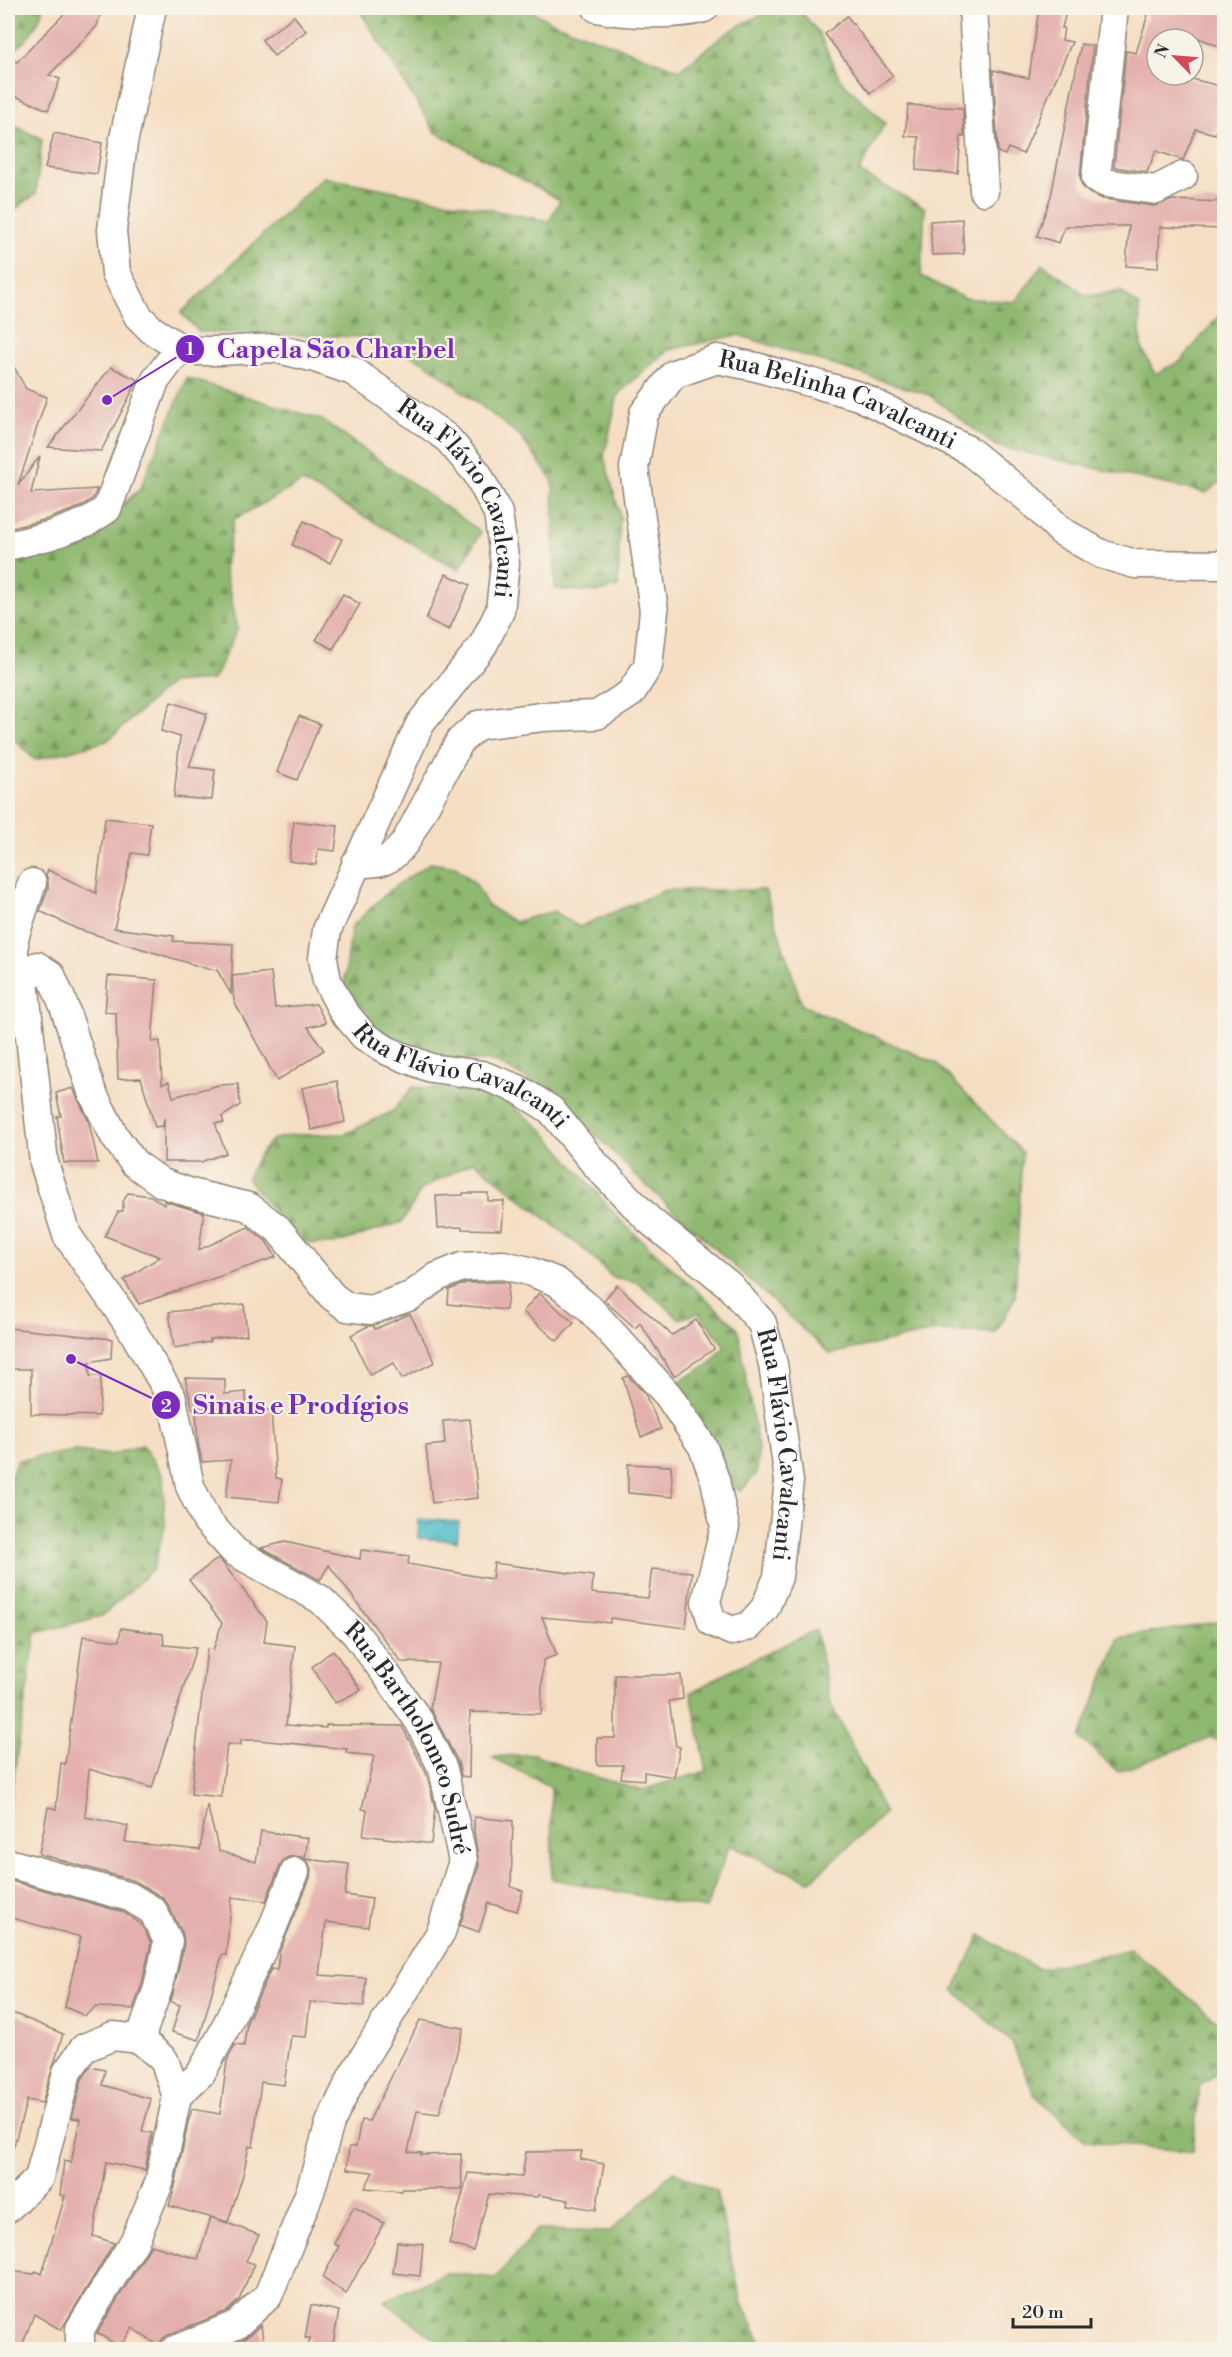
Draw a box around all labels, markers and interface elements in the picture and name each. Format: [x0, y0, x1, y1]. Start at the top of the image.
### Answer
north arrow [1145, 27, 1205, 87]
text: N [1151, 41, 1174, 61]
callout: Capela São Charbel [175, 327, 467, 371]
text: Capela São Charbel [217, 334, 456, 366]
text: 1 [186, 338, 195, 361]
street label: Rua Belinha Cavalcanti [716, 345, 962, 457]
street label: Rua Flávio Cavalcanti [391, 392, 520, 600]
street label: Rua Flávio Cavalcanti [345, 1018, 575, 1135]
street label: Rua Flávio Cavalcanti [749, 1325, 805, 1563]
callout: Sinais e Prodígios [151, 1383, 421, 1427]
text: Sinais e Prodígios [193, 1390, 409, 1422]
text: 2 [160, 1395, 172, 1418]
street label: Rua Bartholomeo Sudré [338, 1616, 476, 1858]
scale bar [1013, 2291, 1091, 2329]
text: 20 m [1022, 2301, 1064, 2324]

